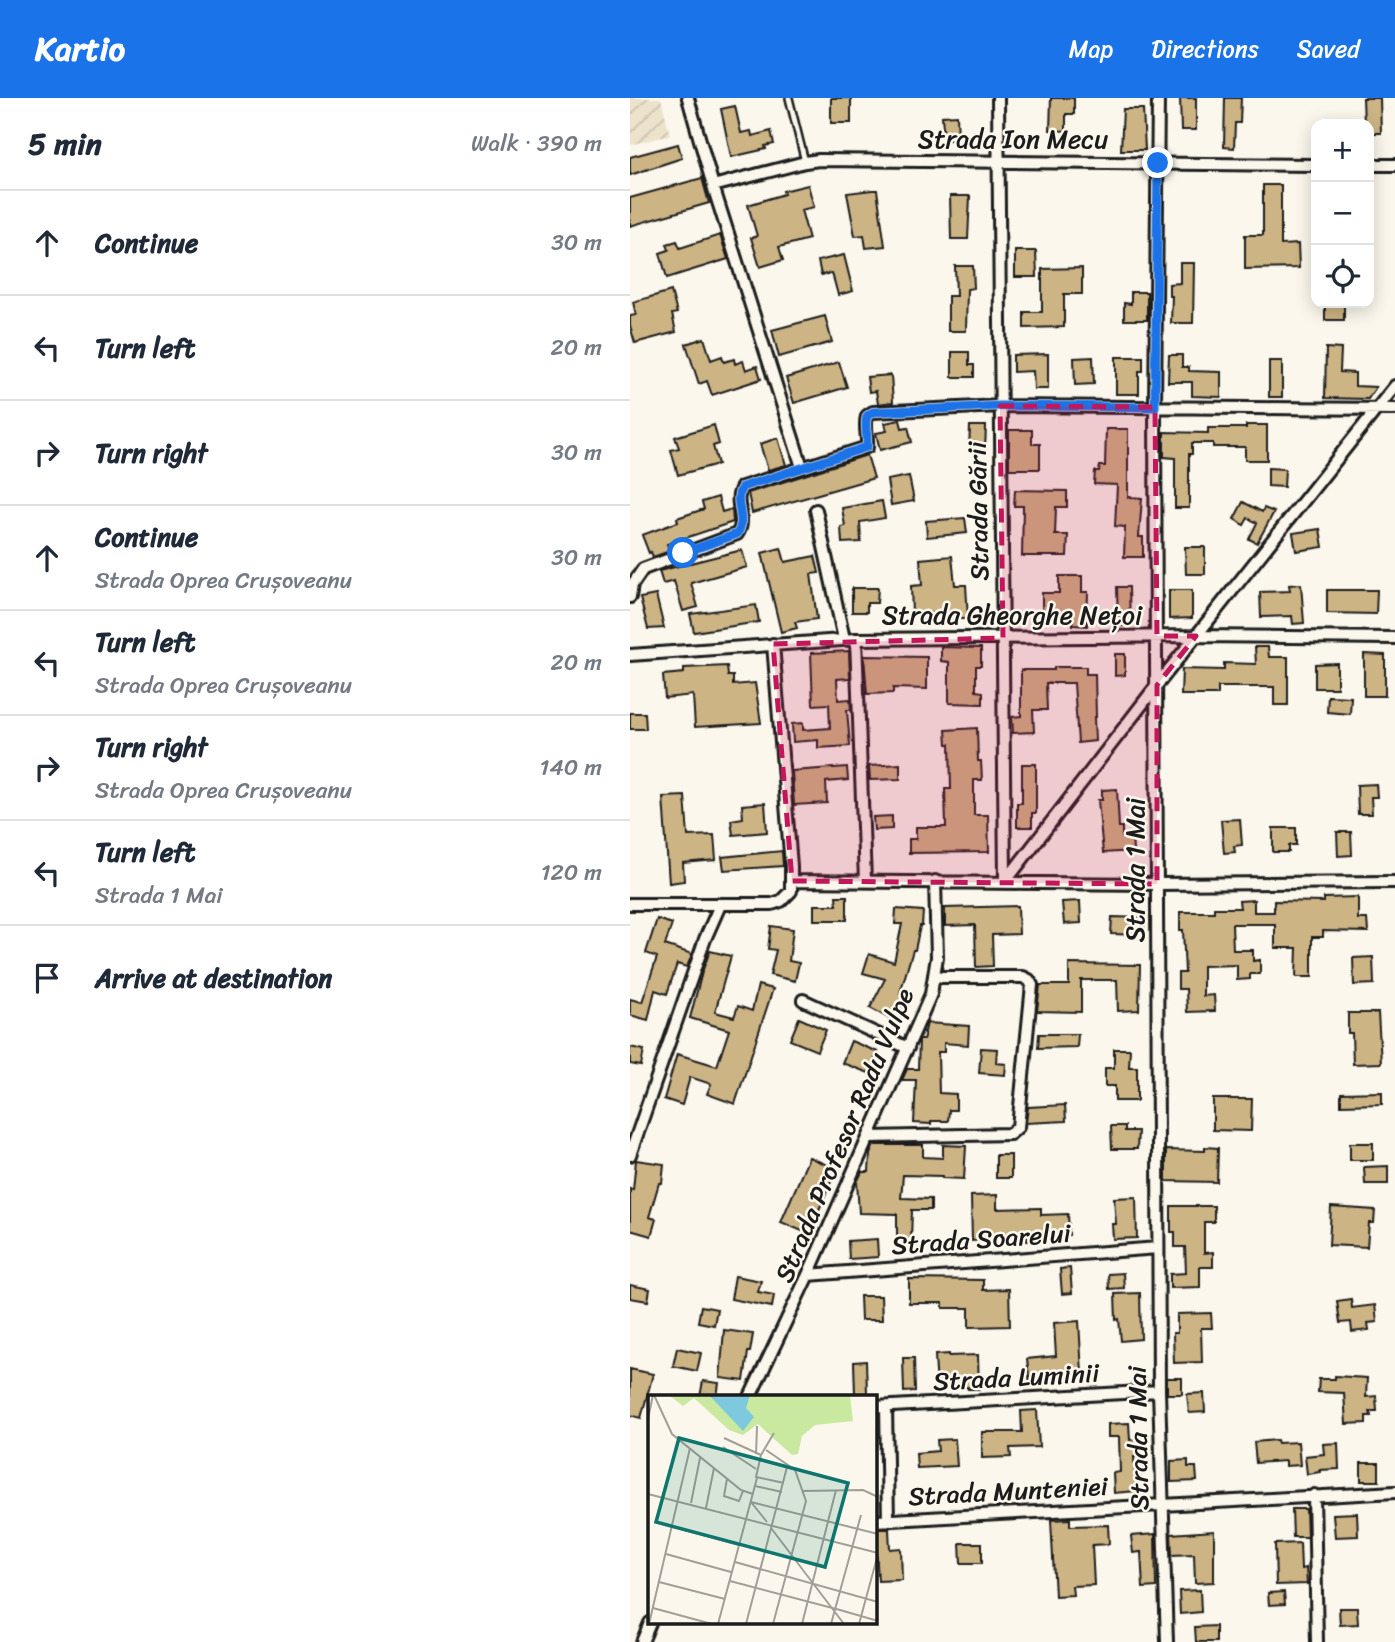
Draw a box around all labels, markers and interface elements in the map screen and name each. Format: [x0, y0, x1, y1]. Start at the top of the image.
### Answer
text: Kartio [35, 20, 125, 78]
text: Map [1069, 28, 1113, 70]
text: Directions [1151, 28, 1259, 70]
text: Saved [1297, 28, 1360, 70]
street label: Strada Ion Mecu [918, 116, 1108, 162]
text: 5 min [28, 117, 102, 171]
map controls [1311, 119, 1374, 308]
button: + [1311, 119, 1374, 182]
text: Walk · 390 m [471, 123, 602, 164]
route end [1142, 147, 1173, 178]
button: − [1311, 182, 1374, 245]
text: Continue [95, 220, 198, 266]
text: 30 m [551, 222, 602, 263]
icon: ahead [28, 224, 66, 262]
button: locate [1311, 245, 1374, 308]
text: Turn left [95, 325, 195, 371]
text: 20 m [551, 327, 602, 368]
icon: left [28, 329, 66, 367]
text: Turn right [95, 430, 208, 476]
text: 30 m [551, 432, 602, 473]
icon: right [28, 434, 66, 472]
street label: Strada Gării [954, 440, 1002, 581]
text: Continue [95, 514, 198, 560]
text: 30 m [551, 537, 602, 578]
route start [667, 537, 698, 568]
icon: ahead [28, 539, 66, 577]
text: Strada Oprea Crușoveanu [95, 560, 352, 601]
street label: Strada Gheorghe Nețoi [882, 592, 1143, 638]
text: Turn left [95, 619, 195, 665]
text: 20 m [551, 642, 602, 683]
icon: left [28, 644, 66, 682]
text: Strada Oprea Crușoveanu [95, 665, 352, 706]
text: Turn right [95, 724, 208, 770]
text: 140 m [540, 747, 602, 788]
icon: right [28, 749, 66, 787]
text: Strada Oprea Crușoveanu [95, 770, 352, 811]
street label: Strada 1 Mai [1112, 797, 1158, 942]
text: Turn left [95, 829, 195, 875]
text: 120 m [541, 852, 602, 893]
icon: left [28, 854, 66, 892]
text: Strada 1 Mai [95, 875, 223, 916]
text: Arrive at destination [95, 955, 332, 1001]
icon: arrive [28, 959, 66, 997]
street label: Strada Profesor Radu Vulpe [761, 980, 927, 1290]
street label: Strada Soarelui [890, 1210, 1073, 1268]
street label: Strada Luminii [932, 1350, 1101, 1404]
street label: Strada 1 Mai [1114, 1365, 1162, 1511]
inset map [648, 1395, 877, 1624]
street label: Strada Munteniei [907, 1463, 1110, 1519]

